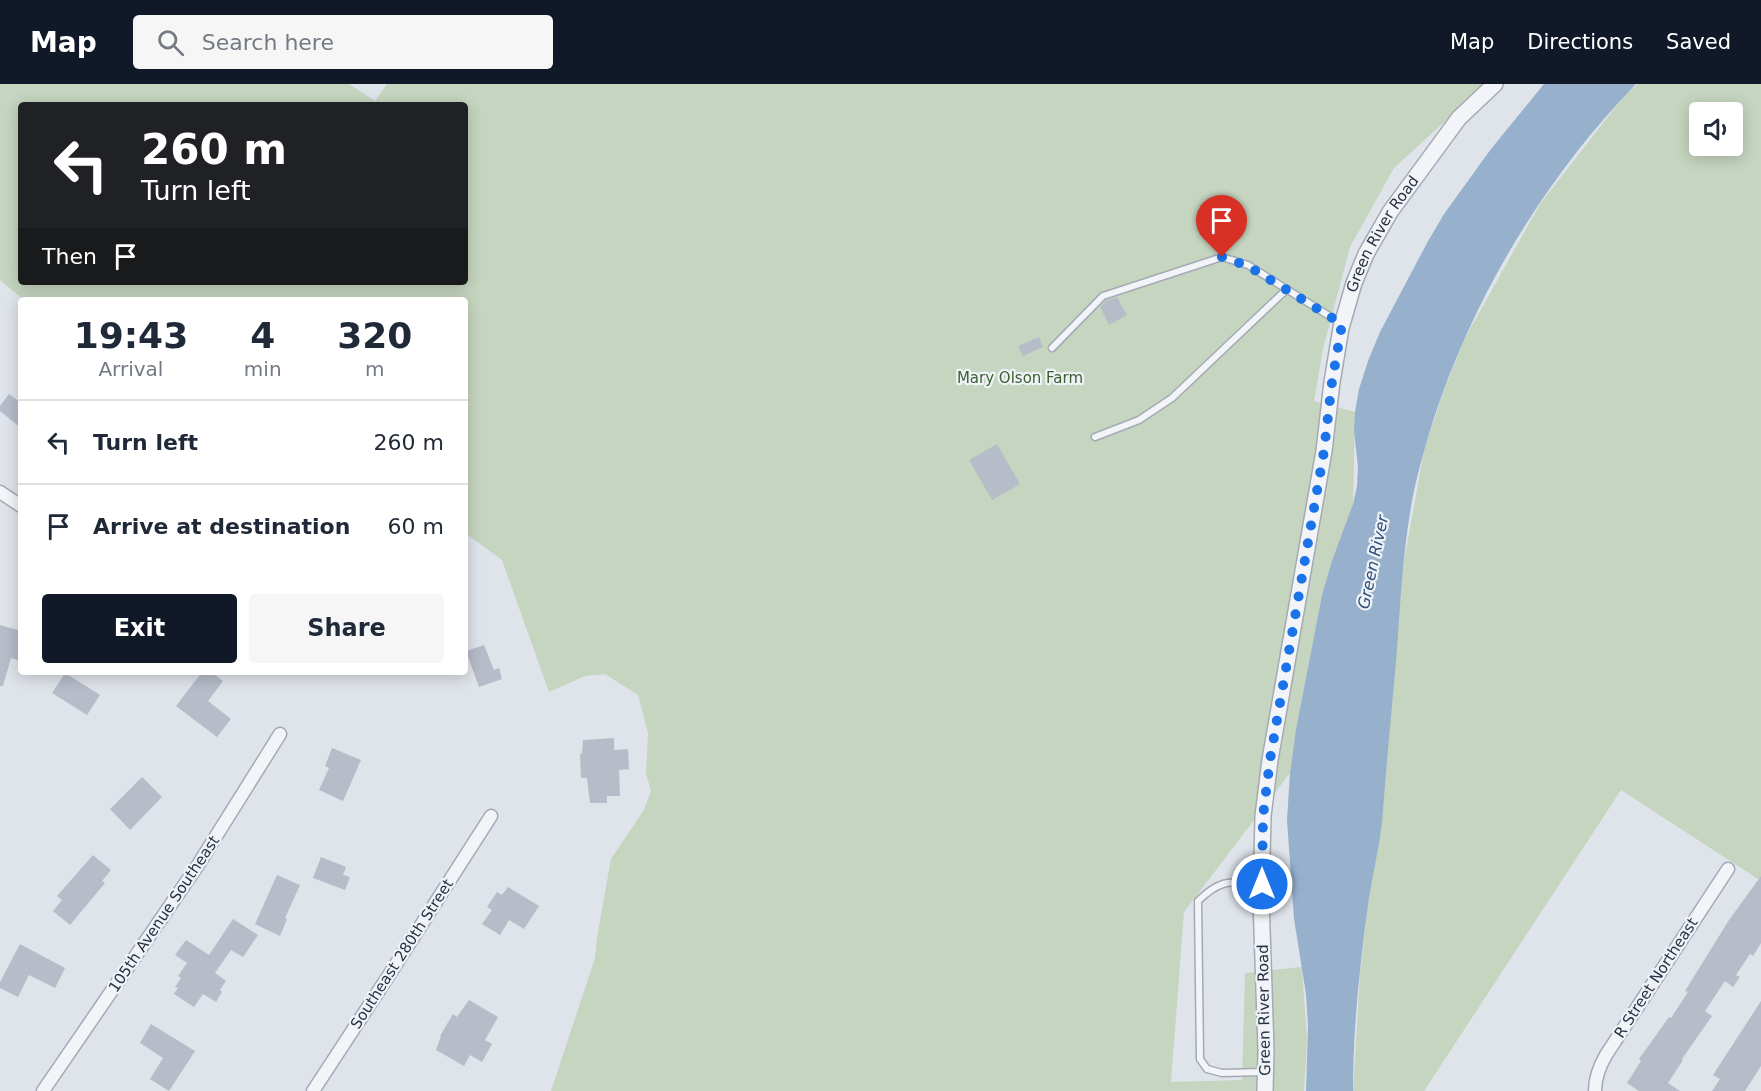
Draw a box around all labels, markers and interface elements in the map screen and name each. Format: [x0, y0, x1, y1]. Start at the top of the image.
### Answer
search box [133, 15, 553, 69]
text: Map [30, 26, 97, 59]
icon: search [154, 26, 187, 59]
text: Search here [202, 30, 334, 55]
text: Map [1450, 30, 1494, 54]
text: Directions [1527, 30, 1633, 54]
text: Saved [1666, 30, 1731, 54]
map controls [1689, 102, 1743, 156]
button: sound [1689, 102, 1743, 156]
text: 260 m [141, 125, 287, 174]
icon: left [42, 126, 120, 204]
street label: Green River Road [1343, 172, 1423, 294]
text: Turn left [141, 175, 251, 206]
pin [1196, 195, 1247, 257]
icon: arrive [1205, 204, 1238, 237]
icon: arrive [109, 240, 142, 273]
text: Then [42, 244, 97, 269]
text: 19:43 [74, 315, 188, 356]
text: 4 [250, 315, 275, 356]
text: 320 [337, 315, 412, 356]
text: Arrival [98, 357, 163, 381]
text: min [244, 357, 282, 381]
text: m [365, 357, 385, 381]
park label: Mary Olson Farm [957, 369, 1083, 387]
icon: left [42, 426, 75, 459]
text: Turn left [93, 430, 198, 455]
text: 260 m [374, 430, 444, 455]
icon: arrive [42, 510, 75, 543]
water label: Green River [1354, 512, 1392, 611]
text: Arrive at destination [93, 514, 350, 539]
text: 60 m [388, 514, 444, 539]
button: Exit [42, 594, 237, 663]
button: Share [249, 594, 444, 663]
street label: 105th Avenue Southeast [105, 832, 223, 996]
position arrow [1230, 852, 1294, 916]
street label: Southeast 280th Street [347, 876, 457, 1032]
street label: R Street Northeast [1610, 914, 1702, 1041]
street label: Green River Road [1254, 944, 1274, 1076]

